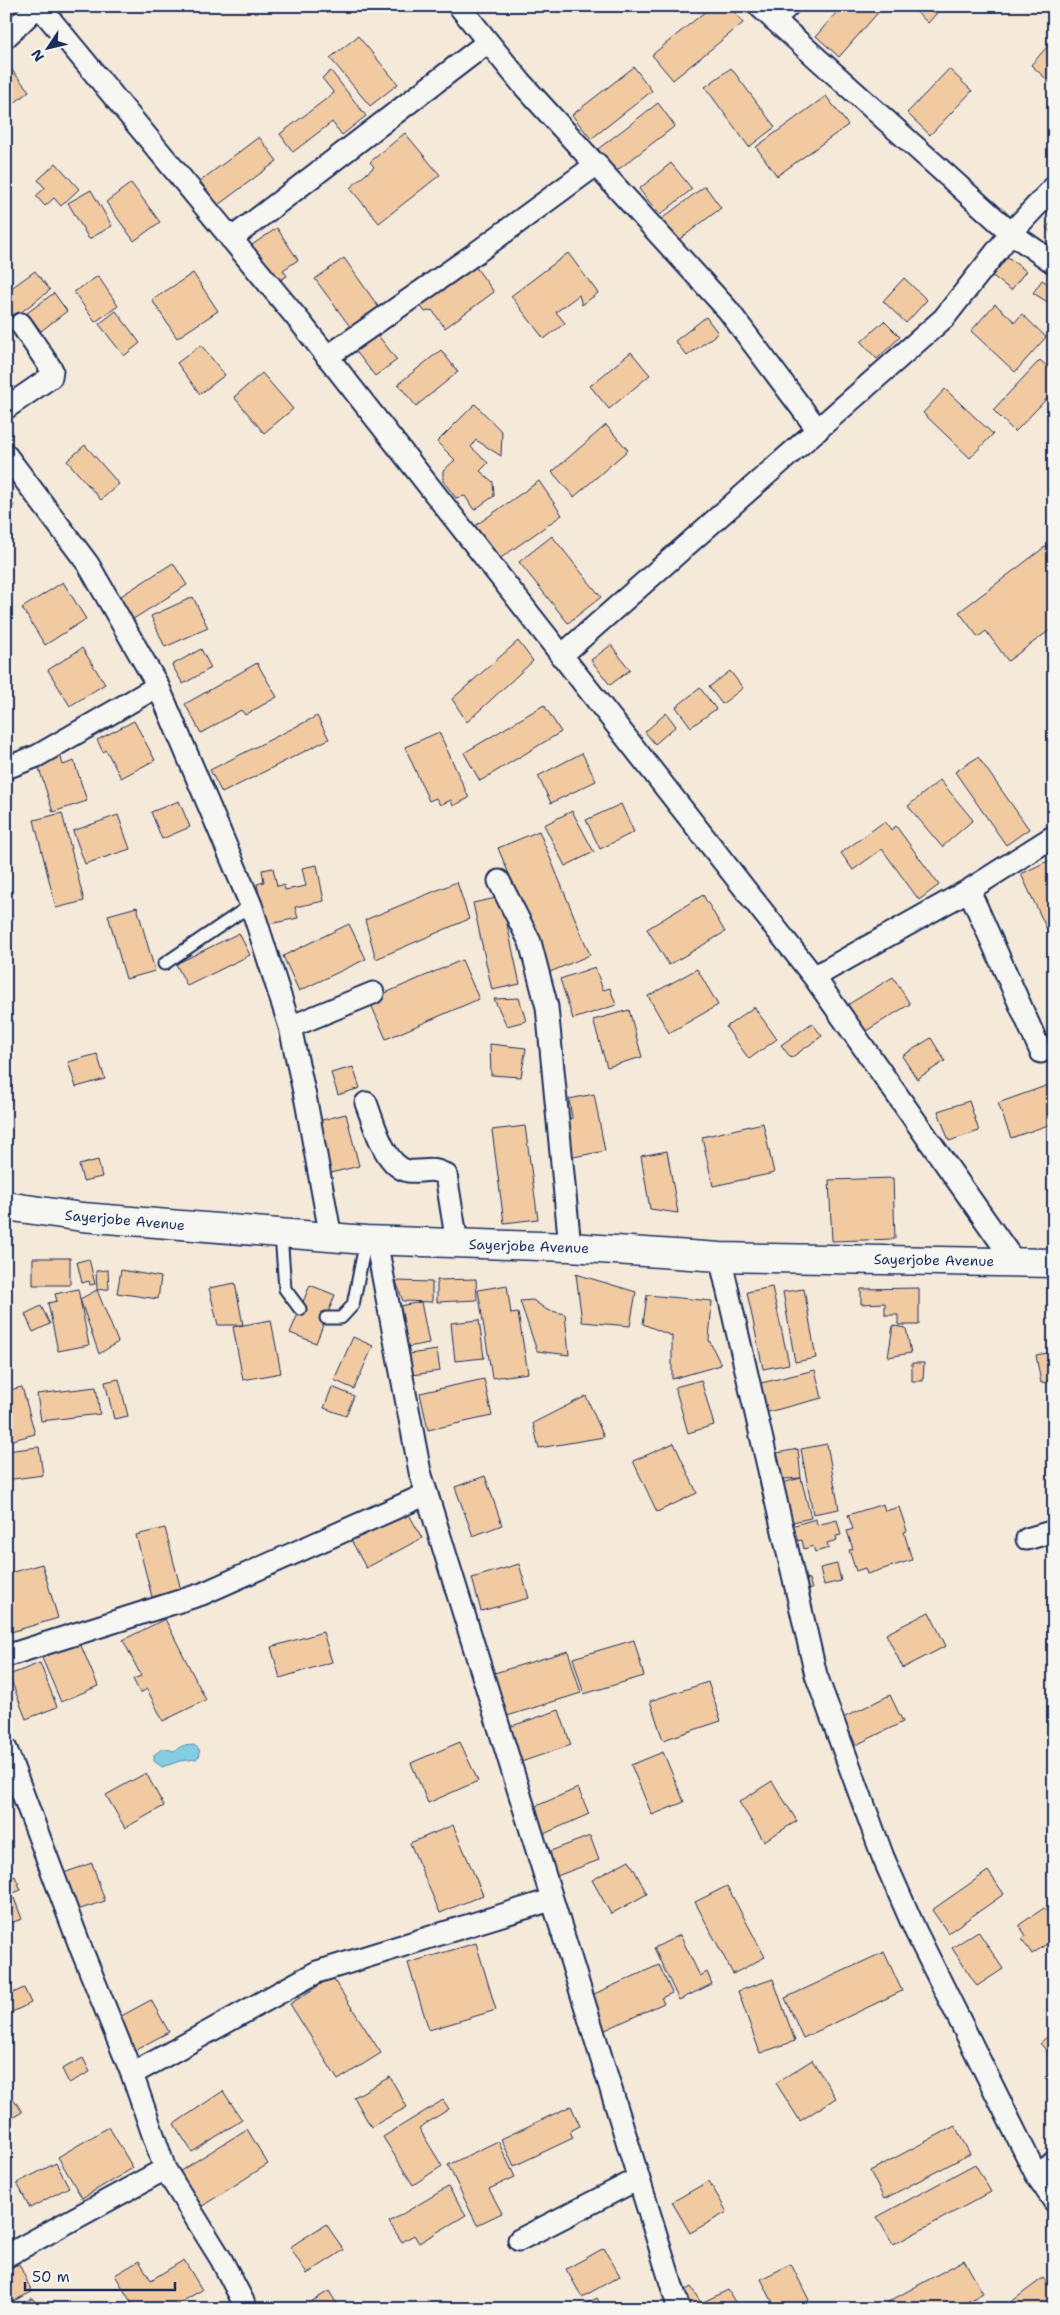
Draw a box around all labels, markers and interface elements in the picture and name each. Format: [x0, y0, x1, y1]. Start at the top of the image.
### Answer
north arrow [22, 22, 72, 72]
text: N [27, 46, 48, 65]
street label: Sayerjobe Avenue [64, 1206, 186, 1234]
street label: Sayerjobe Avenue [469, 1235, 590, 1257]
street label: Sayerjobe Avenue [874, 1250, 994, 1270]
scale bar [25, 2260, 175, 2292]
text: 50 m [32, 2267, 70, 2287]

